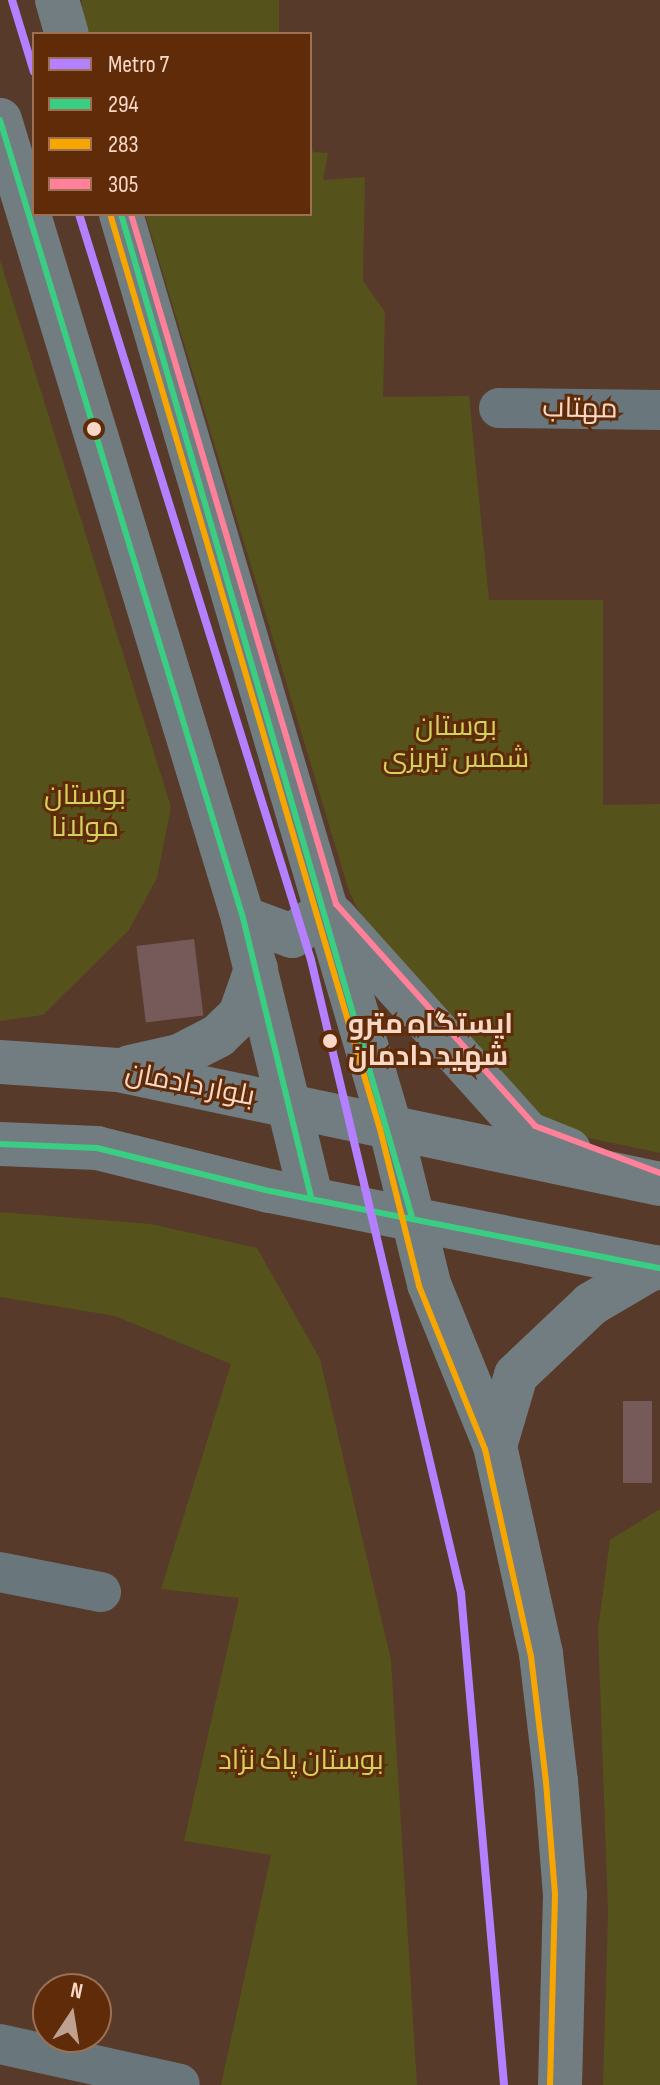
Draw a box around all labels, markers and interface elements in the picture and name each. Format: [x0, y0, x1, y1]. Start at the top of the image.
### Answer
legend [32, 32, 312, 216]
text: Metro 7 [108, 50, 169, 79]
text: 294 [108, 90, 139, 119]
text: 283 [108, 130, 138, 159]
text: 305 [108, 170, 138, 199]
street label: مهتاب [542, 392, 618, 426]
unlabelled marker [86, 421, 102, 437]
park label: بوستان شمس تبریزی [383, 710, 529, 776]
park label: بوستان مولانا [44, 779, 126, 845]
place label: ایستگاه مترو شهید دادمان [348, 1008, 513, 1074]
marker: ایستگاه مترو شهید دادمان [319, 1030, 341, 1052]
street label: بلوار دادمان [122, 1056, 258, 1114]
park label: بوستان پاک نژاد [218, 1744, 384, 1778]
north arrow [32, 1973, 112, 2053]
text: N [68, 1977, 85, 2005]

